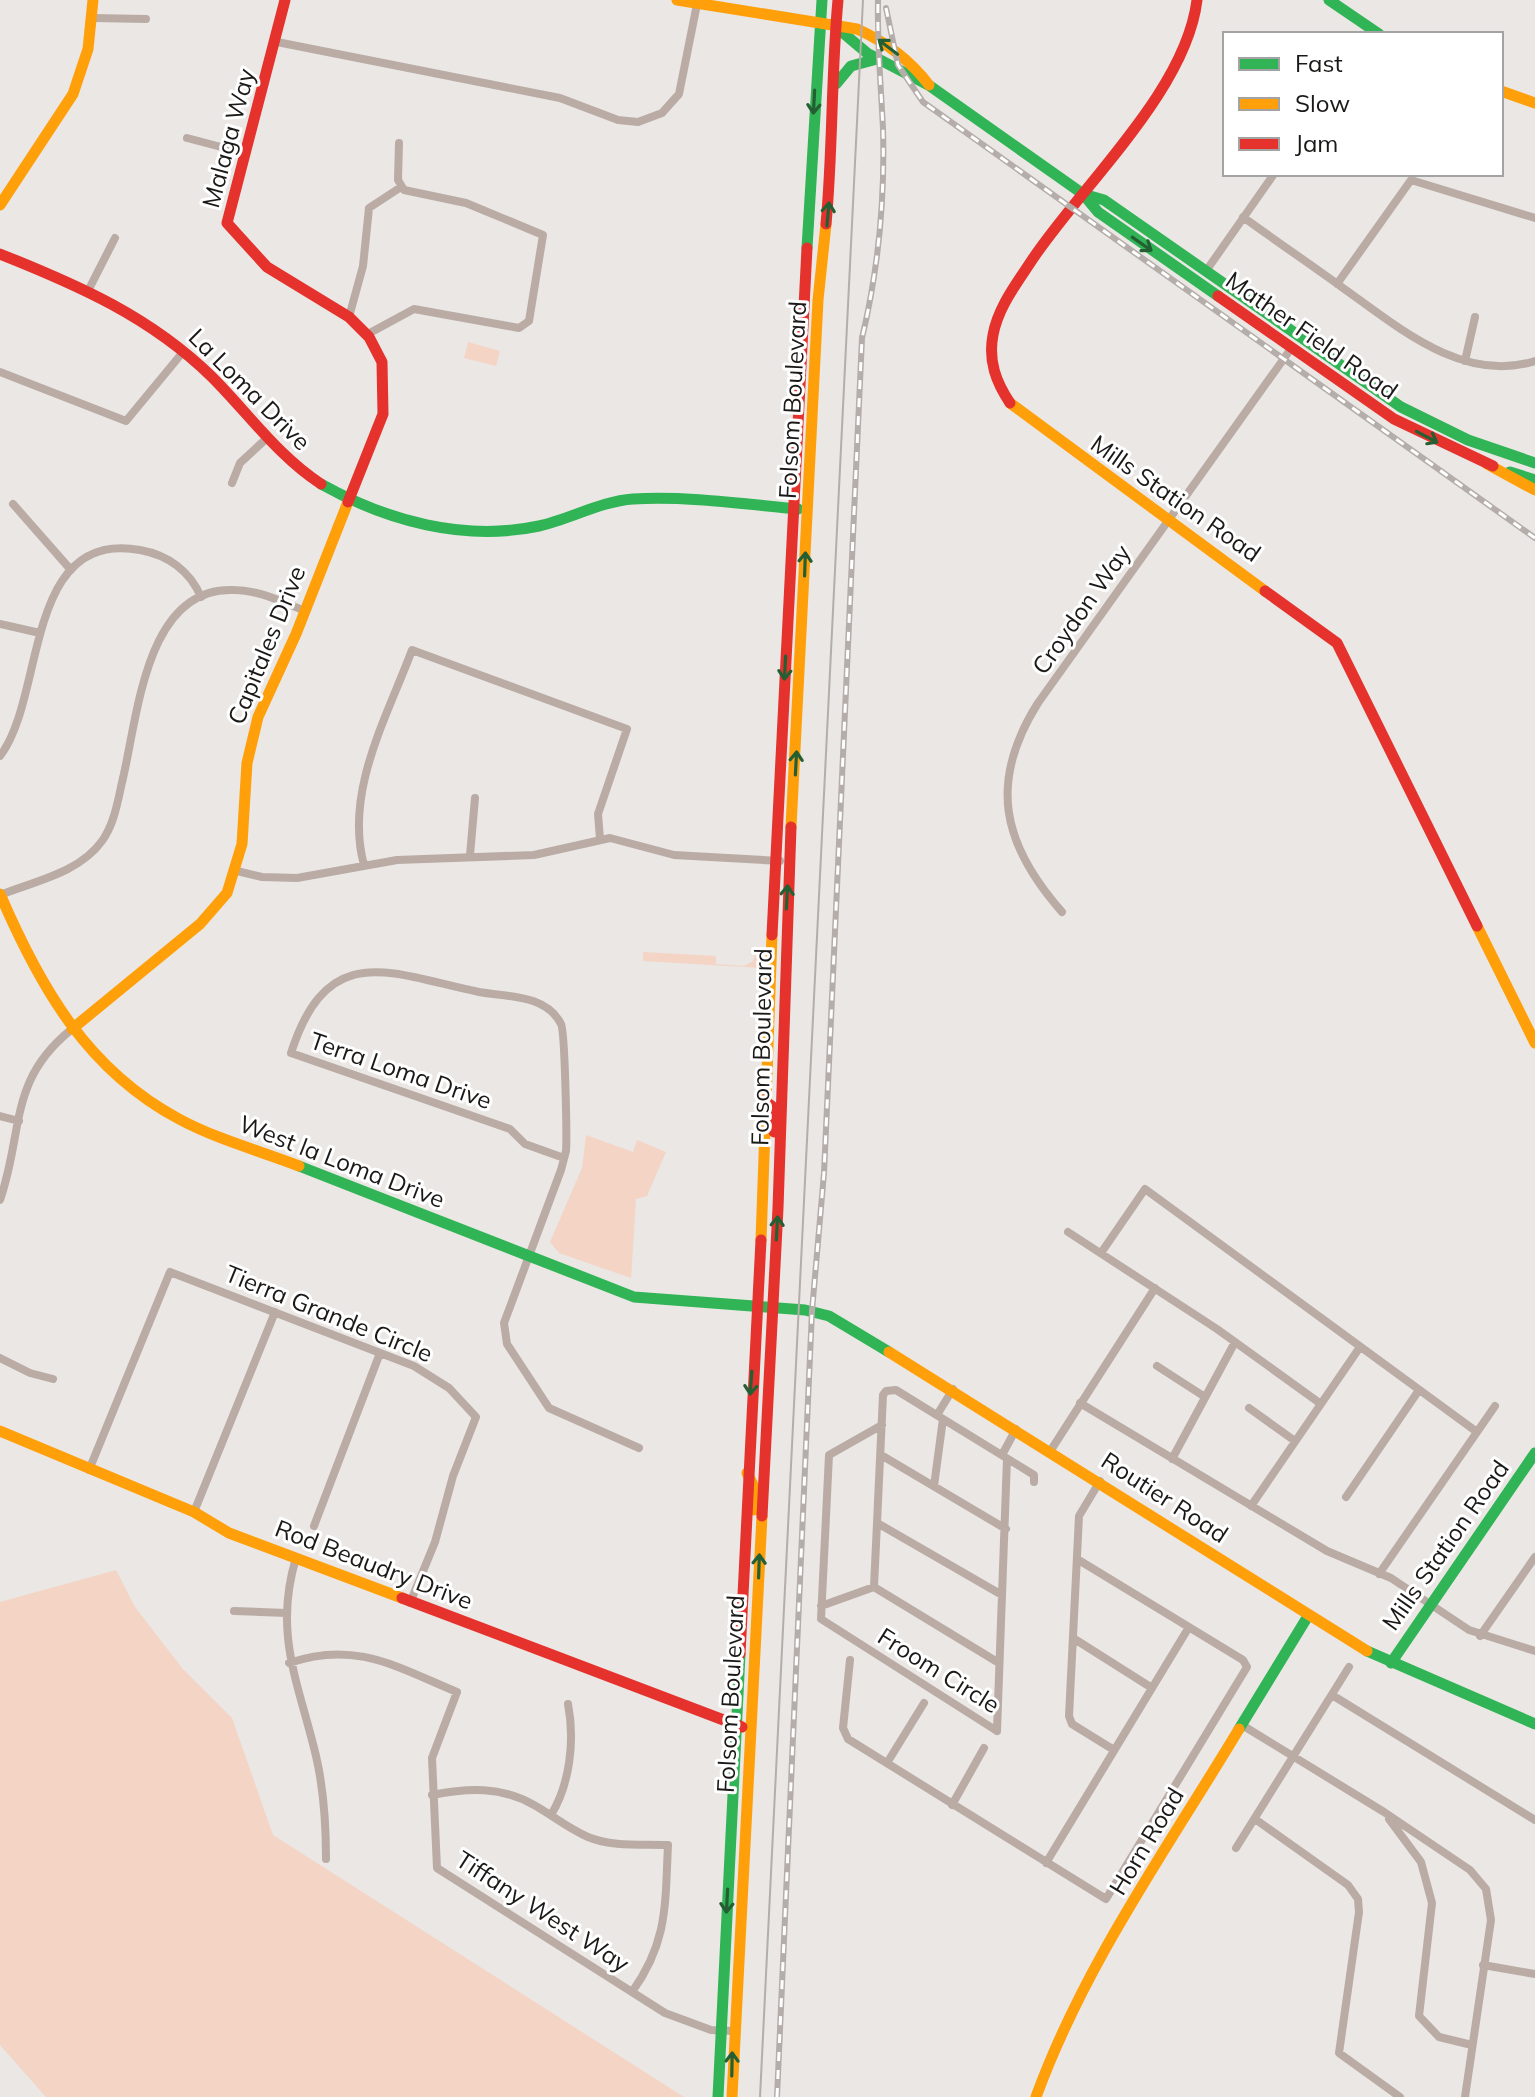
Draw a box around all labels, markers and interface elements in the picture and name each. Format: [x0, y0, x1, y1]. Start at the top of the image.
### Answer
legend [1223, 32, 1503, 176]
one-way arrow [878, 38, 900, 55]
text: Fast [1295, 48, 1343, 78]
street label: Malaga Way [195, 65, 261, 211]
one-way arrow [806, 88, 821, 115]
text: Slow [1295, 88, 1350, 118]
text: Jam [1295, 128, 1338, 158]
one-way arrow [821, 201, 836, 228]
one-way arrow [1131, 236, 1153, 252]
street label: Mather Field Road [1220, 265, 1404, 405]
street label: Folsom Boulevard [772, 300, 812, 500]
street label: La Loma Drive [183, 322, 317, 456]
street label: Mills Station Road [1085, 428, 1267, 568]
one-way arrow [1414, 429, 1438, 445]
street label: Croydon Way [1025, 538, 1137, 680]
one-way arrow [797, 551, 812, 578]
street label: Capitales Drive [221, 561, 311, 729]
one-way arrow [778, 654, 793, 681]
one-way arrow [789, 750, 804, 777]
one-way arrow [780, 884, 795, 911]
street label: Folsom Boulevard [744, 948, 778, 1146]
street label: Terra Loma Drive [306, 1025, 496, 1115]
street label: West la Loma Drive [235, 1108, 449, 1214]
one-way arrow [770, 1215, 785, 1242]
street label: Tierra Grande Circle [221, 1258, 437, 1368]
one-way arrow [744, 1369, 759, 1396]
street label: Routier Road [1096, 1445, 1234, 1549]
street label: Mills Station Road [1375, 1454, 1515, 1636]
street label: Rod Beaudry Drive [271, 1513, 477, 1615]
one-way arrow [751, 1553, 766, 1580]
street label: Folsom Boulevard [710, 1594, 750, 1794]
street label: Froom Circle [873, 1621, 1005, 1719]
street label: Horn Road [1102, 1782, 1190, 1900]
street label: Tiffany West Way [451, 1844, 635, 1978]
one-way arrow [719, 1887, 734, 1914]
one-way arrow [725, 2051, 740, 2078]

